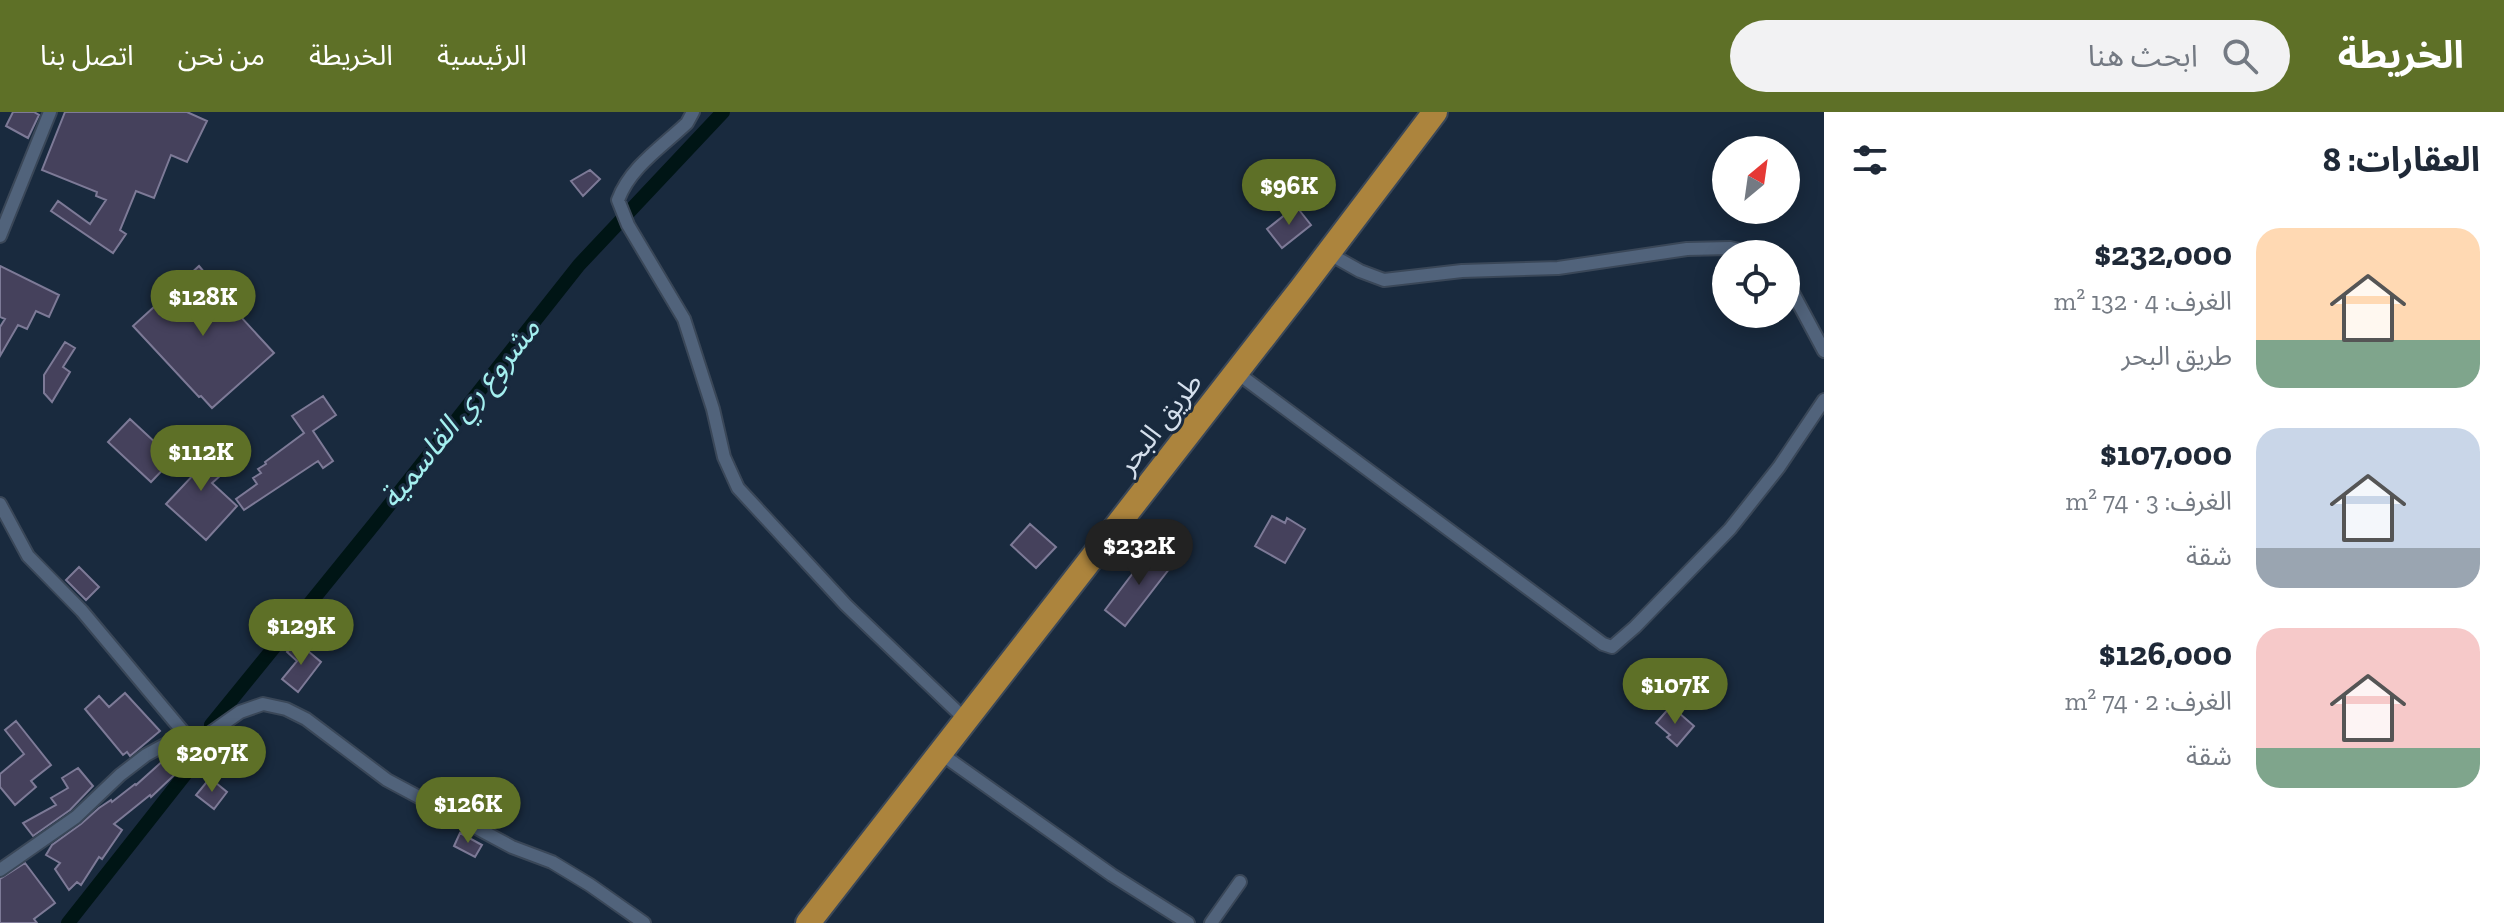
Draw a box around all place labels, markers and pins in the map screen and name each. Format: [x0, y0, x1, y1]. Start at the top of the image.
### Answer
pin: $96K [1242, 159, 1336, 227]
pin: $128K [147, 270, 259, 338]
pin: $112K [145, 425, 257, 493]
pin: $232K [1083, 519, 1195, 587]
pin: $129K [245, 599, 357, 667]
pin: $107K [1619, 658, 1731, 726]
pin: $207K [156, 726, 268, 794]
pin: $126K [412, 777, 524, 845]

